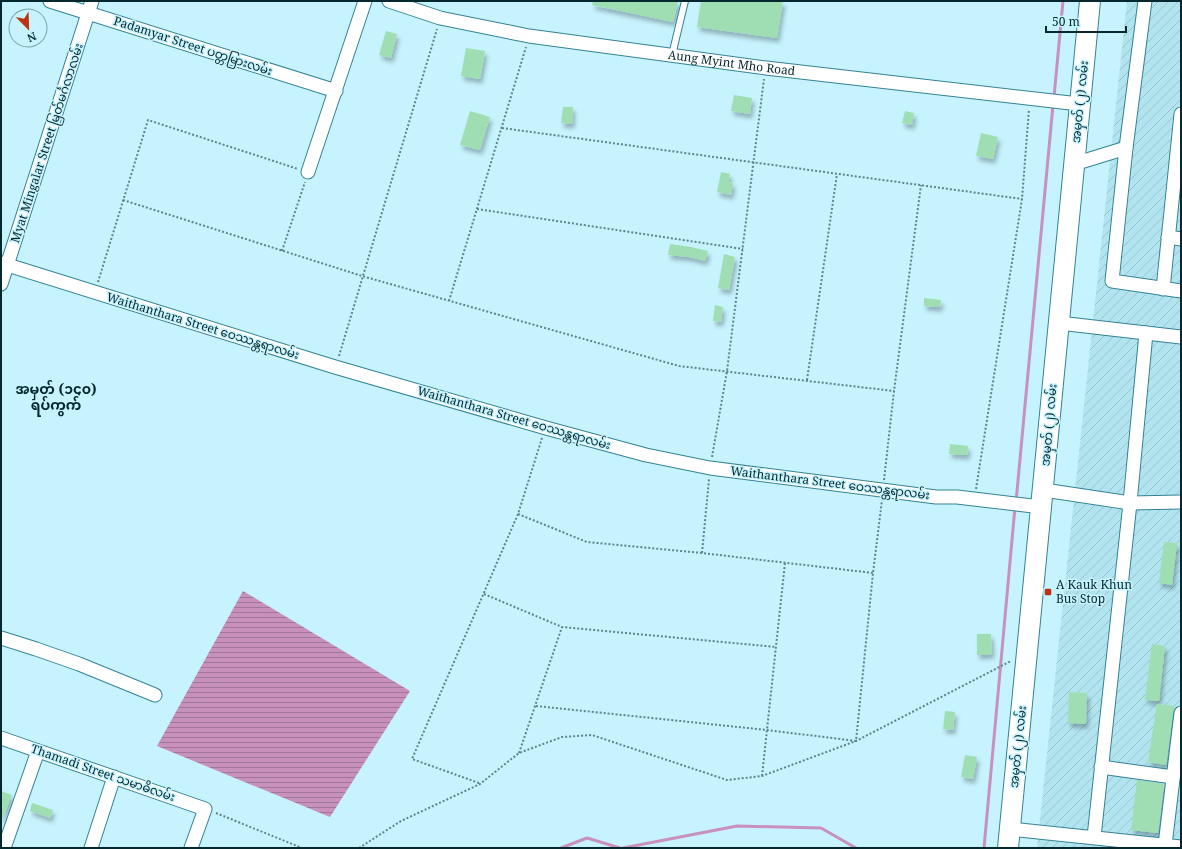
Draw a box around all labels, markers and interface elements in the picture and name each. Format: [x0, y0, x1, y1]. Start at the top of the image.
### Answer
north arrow [8, 8, 48, 48]
scale bar [1046, 8, 1126, 34]
street label: Padamyar Street ပတ္တမြားလမ်း [111, 12, 275, 81]
text: 50 m [1052, 13, 1080, 30]
text: N [25, 29, 39, 46]
street label: Myat Mingalar Street မြတ်မင်္ဂလာလမ်း [6, 41, 89, 246]
street label: Aung Myint Mho Road [667, 46, 797, 79]
street label: အမှတ် (၂) လမ်း [1067, 60, 1094, 144]
street label: Waithanthara Street ဝေဿန္တရာလမ်း [104, 288, 302, 365]
district label: အမှတ် (၁၄၀) ရပ်ကွက် [15, 379, 97, 417]
street label: Waithanthara Street ဝေဿန္တရာလမ်း [415, 382, 613, 455]
street label: အမှတ် (၂) လမ်း [1036, 383, 1063, 467]
street label: Waithanthara Street ဝေဿန္တရာလမ်း [729, 462, 931, 505]
place label: A Kauk Khun Bus Stop [1056, 576, 1132, 607]
marker: A Kauk Khun Bus Stop [1043, 587, 1053, 597]
street label: အမှတ် (၂) လမ်း [1005, 705, 1032, 789]
street label: Thamadi Street သမာဓိလမ်း [29, 740, 178, 805]

